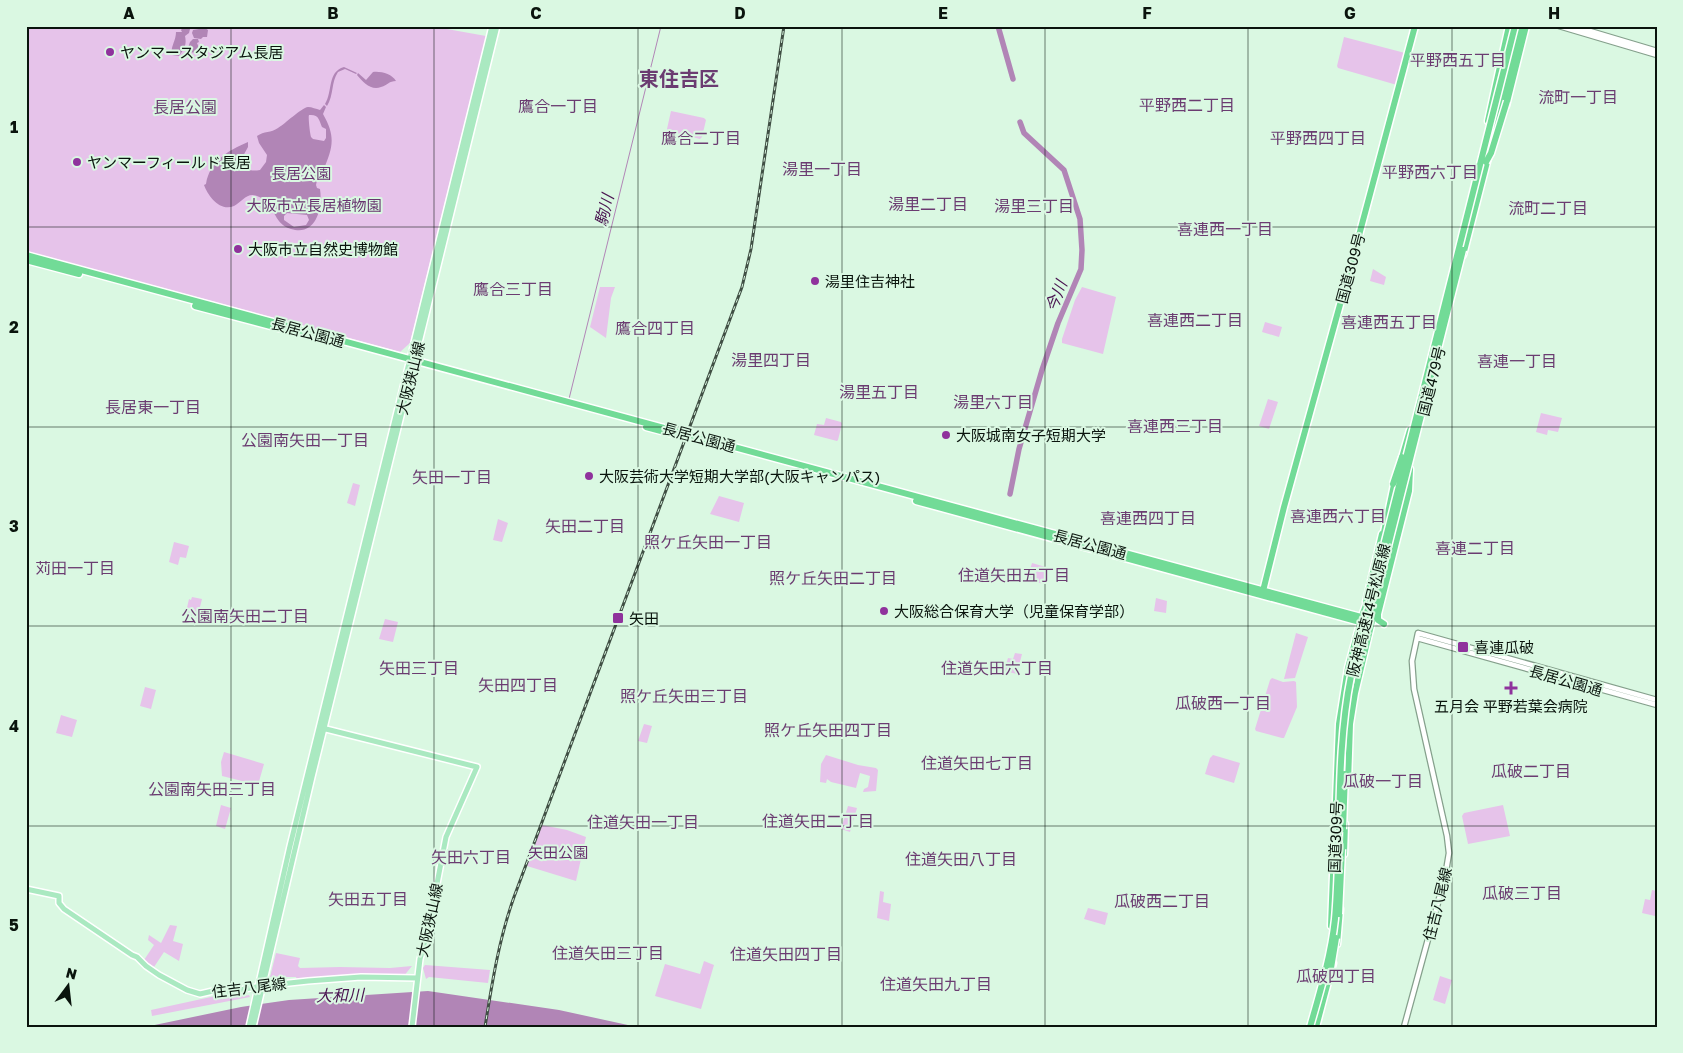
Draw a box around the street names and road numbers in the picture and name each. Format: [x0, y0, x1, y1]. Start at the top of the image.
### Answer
street label: 国道309号 [1332, 231, 1368, 305]
street label: 長居公園通 [269, 314, 347, 350]
street label: 大阪狭山線 [392, 339, 428, 417]
street label: 国道479号 [1414, 344, 1448, 418]
street label: 長居公園通 [660, 419, 738, 455]
street label: 長居公園通 [1051, 526, 1129, 562]
street label: 阪神高速14号松原線 [1343, 542, 1393, 678]
street label: 長居公園通 [1527, 661, 1605, 699]
street label: 国道309号 [1325, 801, 1345, 873]
street label: 住吉八尾線 [1419, 865, 1455, 943]
street label: 大阪狭山線 [412, 881, 446, 959]
street label: 住吉八尾線 [211, 973, 287, 1001]

